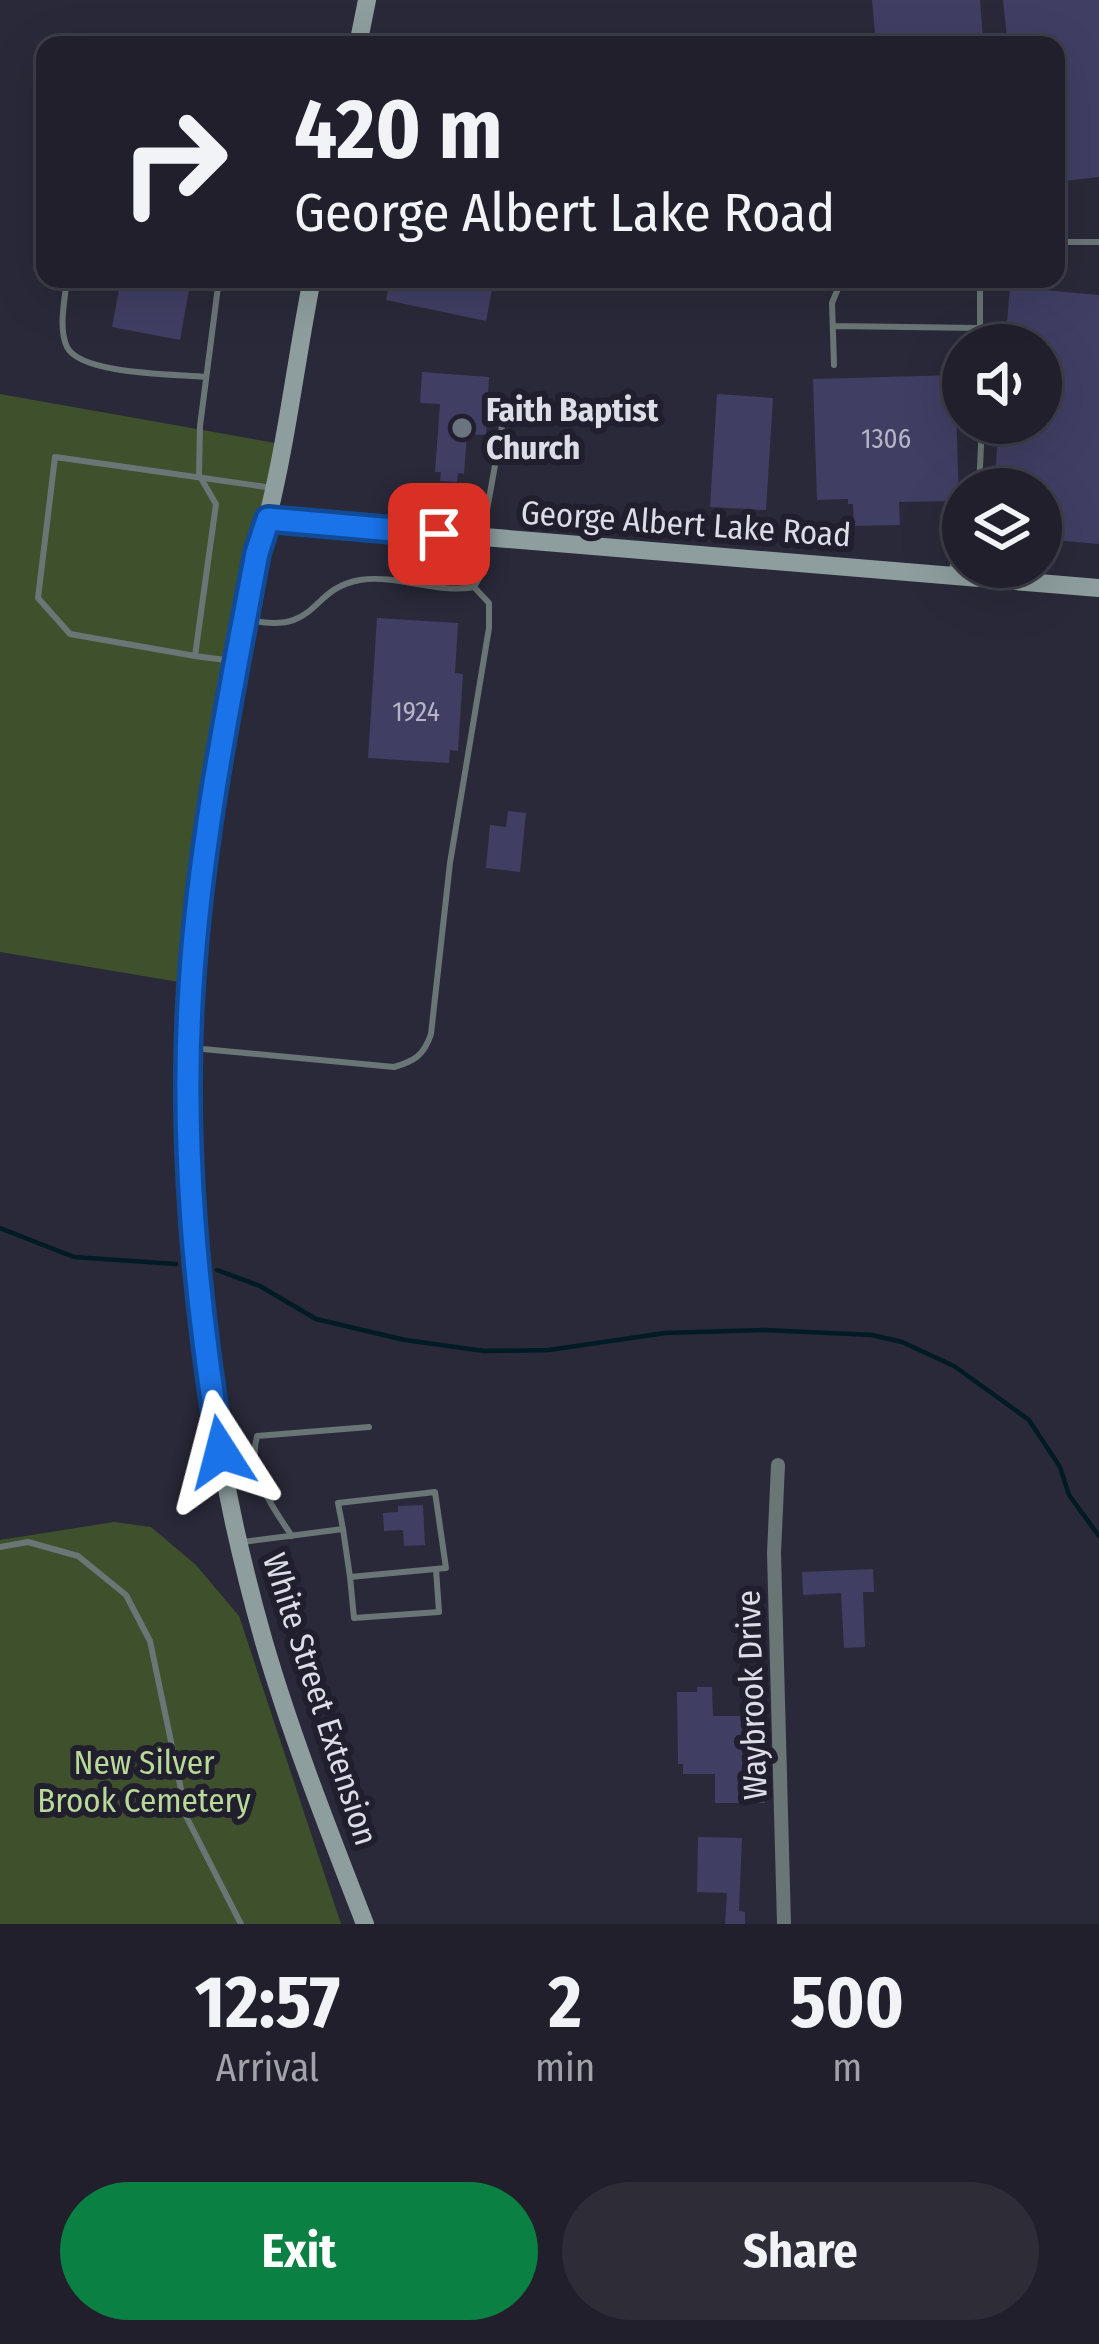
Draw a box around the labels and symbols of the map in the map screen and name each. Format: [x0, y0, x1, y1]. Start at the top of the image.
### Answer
place label: Faith Baptist Church [486, 390, 659, 468]
marker: Faith Baptist Church [449, 415, 475, 441]
house number: 1306 [861, 423, 911, 455]
pin [388, 483, 490, 585]
street label: George Albert Lake Road [520, 493, 852, 555]
house number: 1924 [392, 696, 440, 728]
position arrow [158, 1389, 284, 1515]
street label: White Street Extension [254, 1548, 386, 1850]
street label: Waybrook Drive [728, 1589, 776, 1801]
park label: New Silver Brook Cemetery [37, 1743, 251, 1821]

